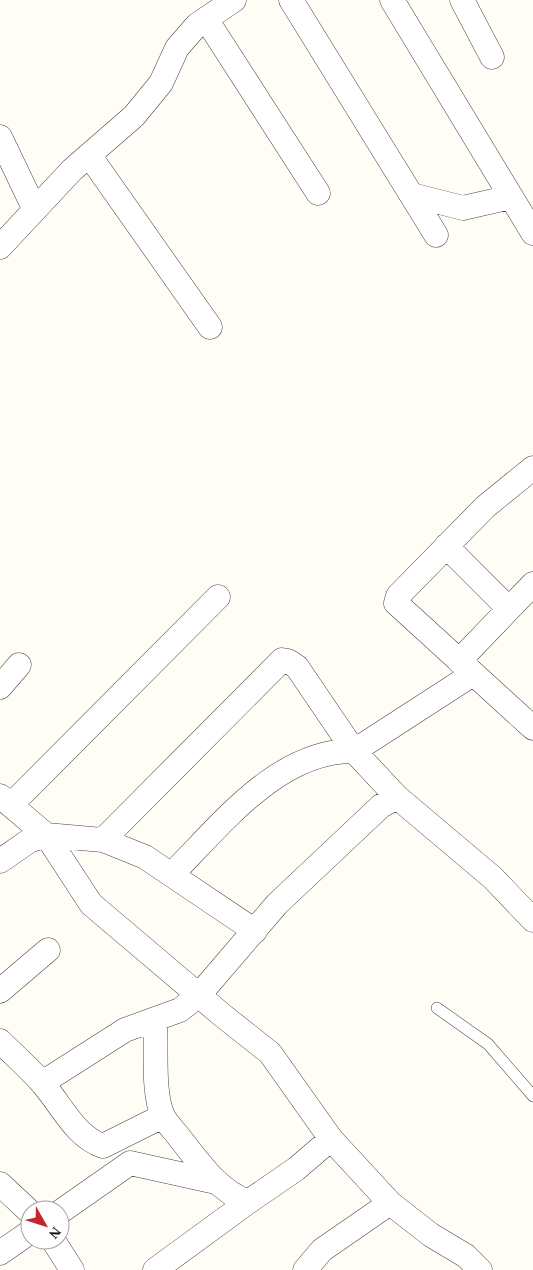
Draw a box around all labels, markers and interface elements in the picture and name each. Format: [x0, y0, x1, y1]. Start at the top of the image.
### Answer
north arrow [20, 1200, 70, 1250]
text: N [46, 1224, 64, 1242]

